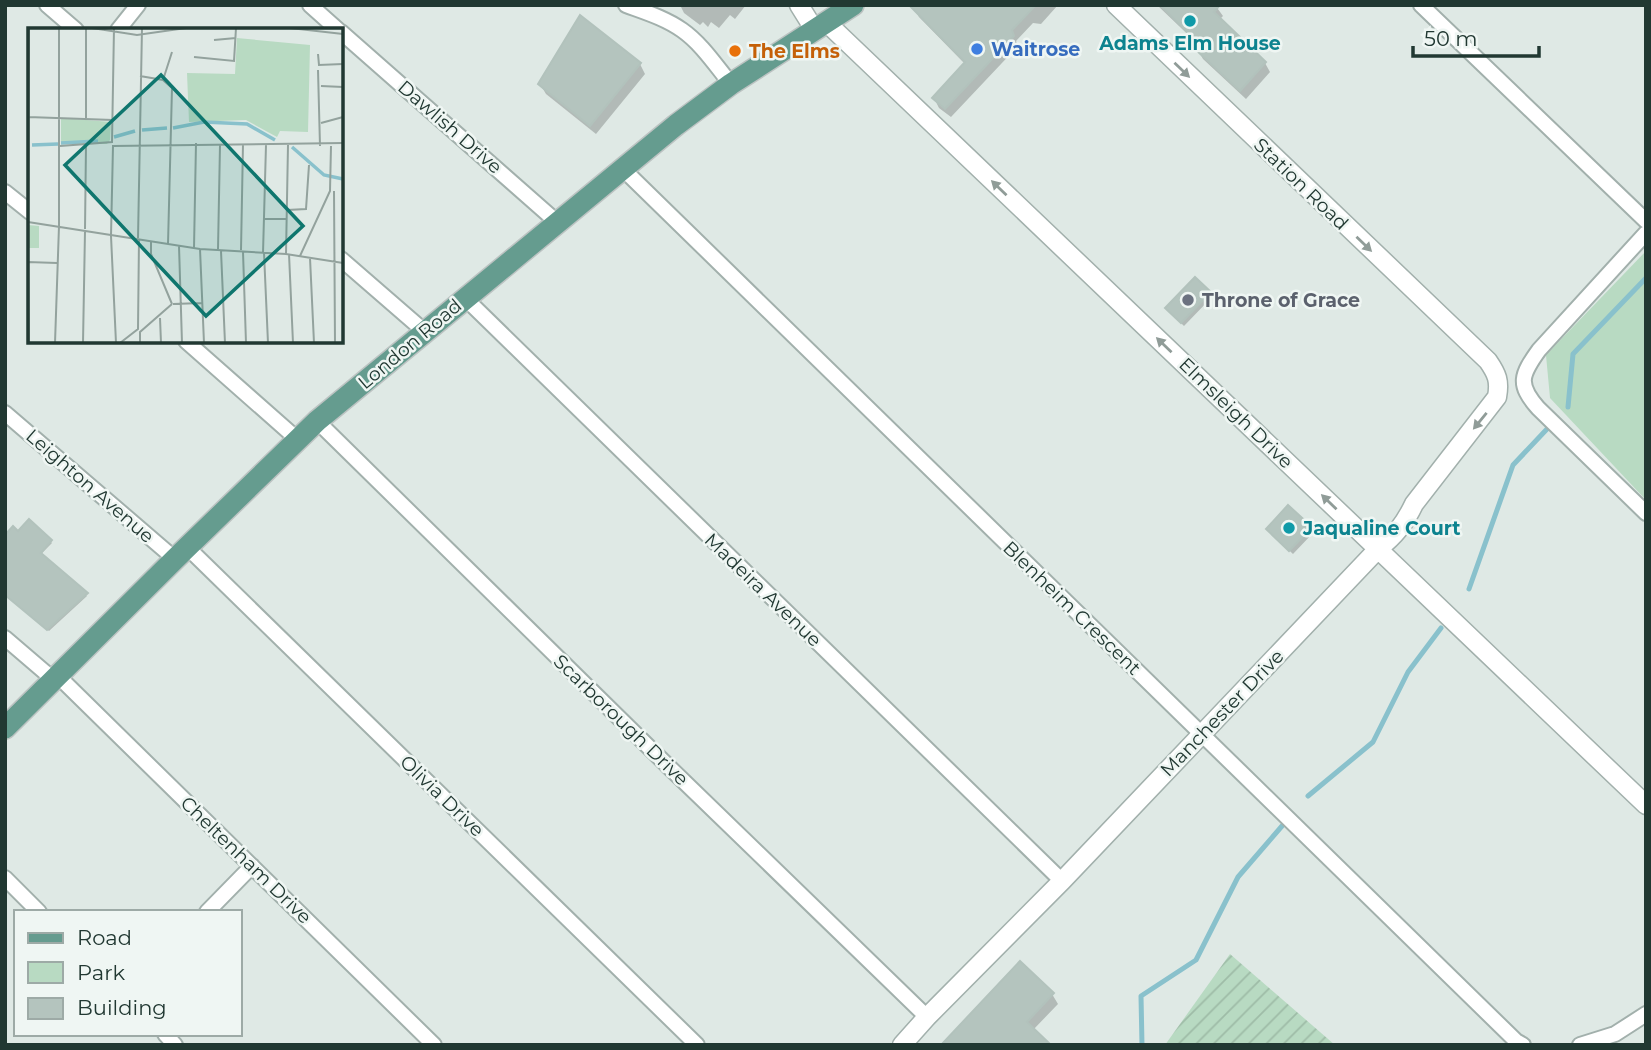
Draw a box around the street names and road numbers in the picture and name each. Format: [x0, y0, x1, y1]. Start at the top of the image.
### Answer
street label: Dawlish Drive [393, 76, 507, 178]
street label: Station Road [1249, 133, 1353, 235]
street label: London Road [354, 294, 466, 394]
street label: Elmsleigh Drive [1174, 353, 1298, 473]
street label: Leighton Avenue [21, 424, 159, 548]
street label: Madeira Avenue [700, 528, 826, 652]
street label: Blenheim Crescent [998, 536, 1146, 680]
street label: Manchester Drive [1156, 645, 1288, 781]
street label: Scarborough Drive [549, 650, 693, 790]
street label: Olivia Drive [395, 750, 489, 842]
street label: Cheltenham Drive [176, 792, 316, 928]

